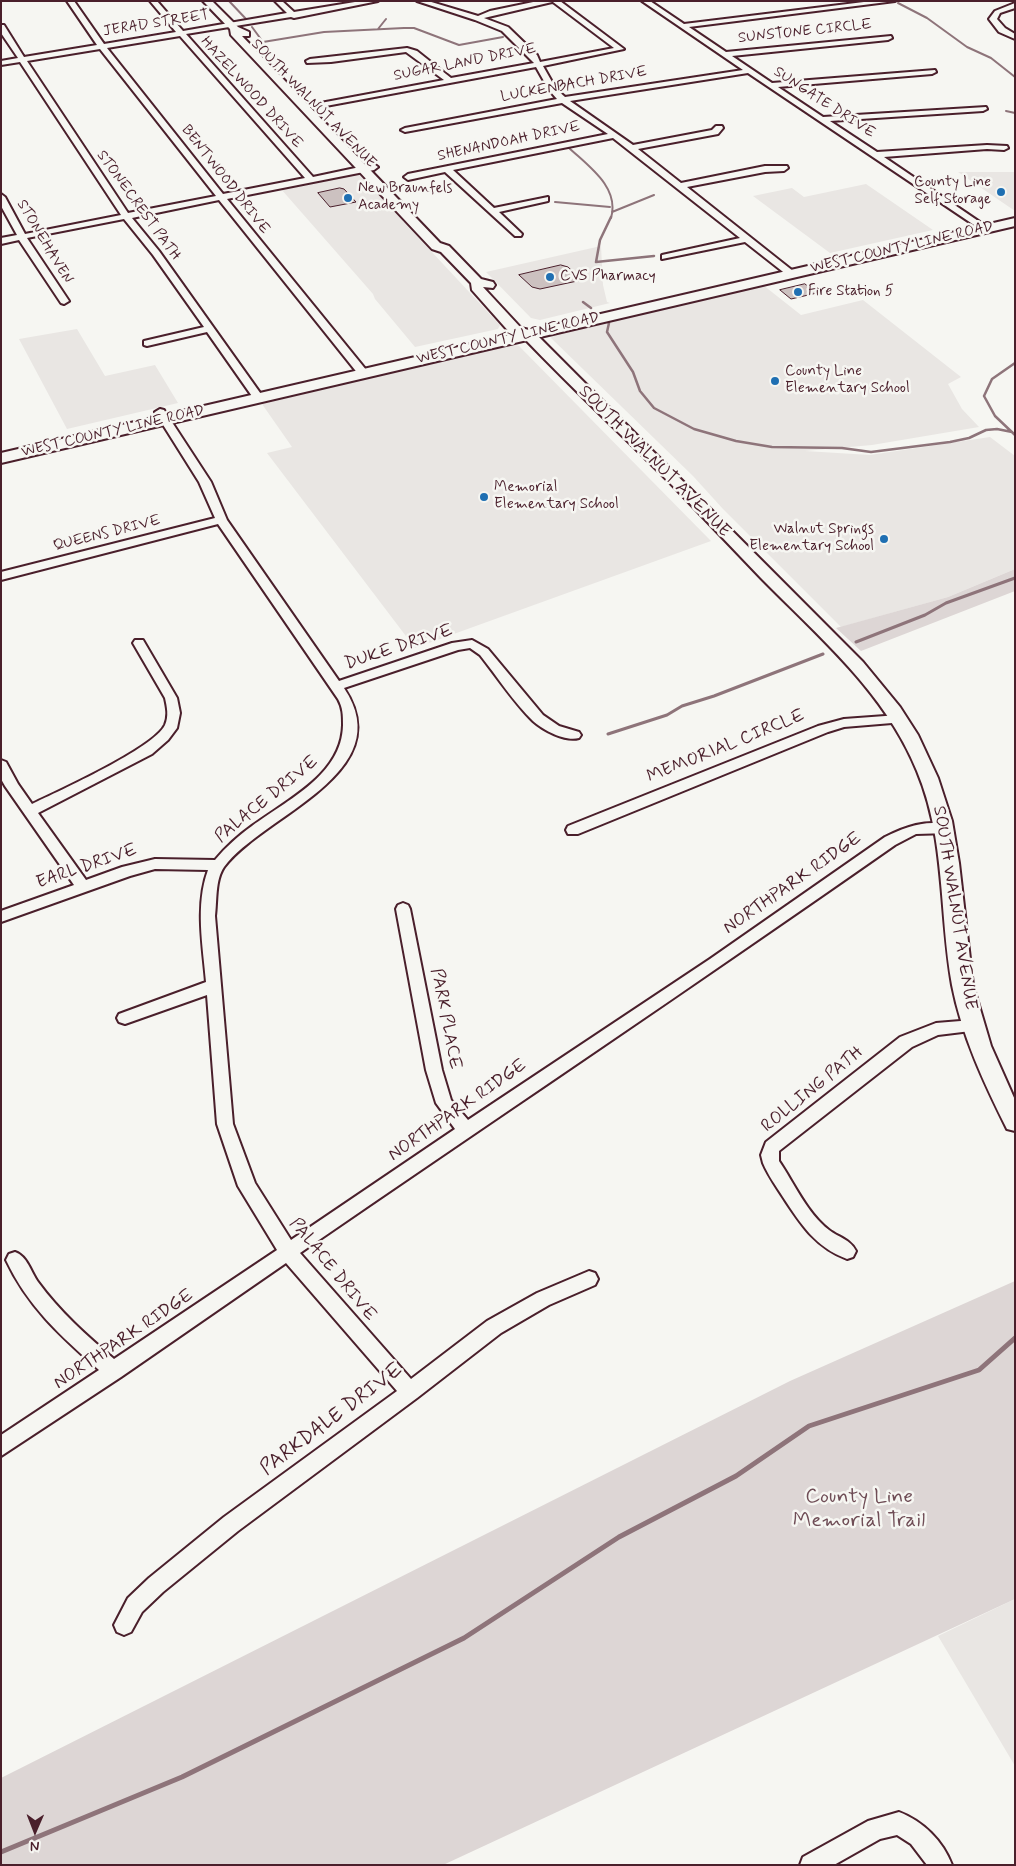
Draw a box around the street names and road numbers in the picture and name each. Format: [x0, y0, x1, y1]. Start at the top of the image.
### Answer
street label: JERAD STREET [102, 7, 210, 41]
street label: SUNSTONE CIRCLE [737, 16, 873, 48]
street label: HAZELWOOD DRIVE [196, 33, 306, 153]
street label: SOUTH WALNUT AVENUE [247, 36, 379, 172]
street label: SUGAR LAND DRIVE [392, 40, 538, 86]
street label: LUCKENBACH DRIVE [499, 63, 649, 107]
street label: SUNGATE DRIVE [770, 63, 878, 143]
street label: SHENANDOAH DRIVE [436, 118, 582, 166]
street label: BENTWOOD DRIVE [177, 122, 273, 238]
street label: STONECREST PATH [92, 147, 184, 265]
street label: STONEHAVEN [12, 197, 76, 287]
street label: WEST COUNTY LINE ROAD [809, 218, 995, 278]
street label: WEST COUNTY LINE ROAD [415, 309, 601, 369]
street label: SOUTH WALNUT AVENUE [573, 381, 735, 543]
street label: WEST COUNTY LINE ROAD [20, 402, 206, 462]
street label: QUEENS DRIVE [52, 512, 162, 556]
street label: DUKE DRIVE [342, 620, 456, 676]
street label: MEMORIAL CIRCLE [644, 705, 808, 789]
street label: PALACE DRIVE [211, 752, 323, 848]
street label: SOUTH WALNUT AVENUE [927, 804, 981, 1012]
street label: NORTHPARK RIDGE [720, 828, 866, 940]
street label: EARL DRIVE [34, 840, 140, 894]
street label: PARK PLACE [425, 967, 465, 1071]
street label: ROLLING PATH [758, 1042, 868, 1138]
street label: NORTHPARK RIDGE [385, 1055, 531, 1167]
street label: PALACE DRIVE [284, 1214, 380, 1326]
street label: NORTHPARK RIDGE [50, 1285, 198, 1395]
street label: PARKDALE DRIVE [256, 1358, 408, 1482]

